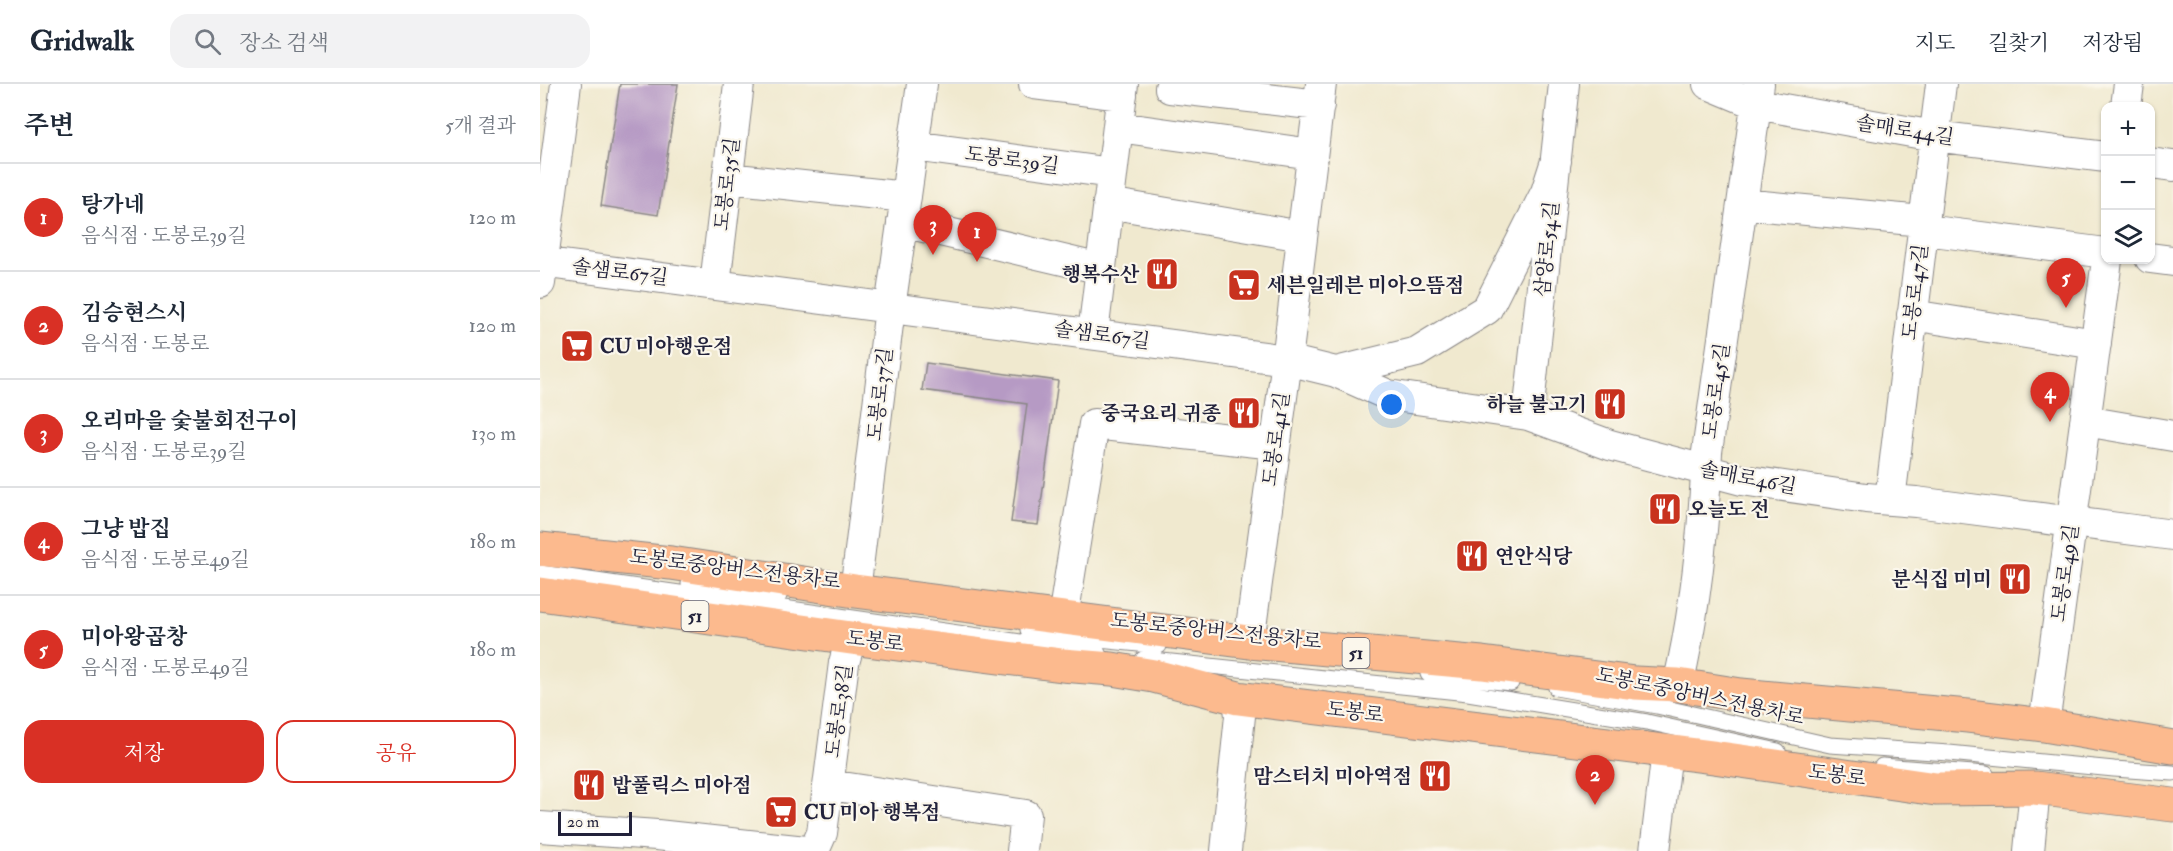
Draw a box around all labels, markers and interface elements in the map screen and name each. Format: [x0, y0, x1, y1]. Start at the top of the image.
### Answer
search box [170, 14, 590, 68]
text: Gridwalk [30, 24, 134, 59]
icon: search [191, 25, 224, 58]
text: 장소 검색 [239, 29, 329, 57]
text: 지도 [1915, 30, 1955, 57]
text: 길찾기 [1988, 30, 2049, 57]
text: 저장됨 [2082, 30, 2143, 57]
map controls [2101, 102, 2155, 264]
button: + [2101, 102, 2155, 156]
text: 주변 [24, 110, 74, 142]
street label: 솔매로44길 [1854, 110, 1956, 150]
text: 5개 결과 [445, 113, 516, 138]
street label: 도봉로35길 [709, 136, 745, 232]
street label: 도봉로39길 [963, 141, 1061, 179]
button: − [2101, 156, 2155, 210]
text: 탕가네 [81, 191, 145, 219]
street label: 삼양로54길 [1530, 200, 1564, 298]
text: 1 [40, 205, 47, 230]
text: 120 m [469, 205, 516, 230]
pin: 3 [914, 206, 952, 255]
button: layers [2101, 210, 2155, 264]
pin: 1 [958, 212, 996, 262]
text: 음식점 · 도봉로39길 [81, 223, 247, 248]
street label: 도봉로47길 [1897, 242, 1933, 342]
street label: 솔샘로67길 [571, 254, 669, 290]
restaurant icon: 행복수산 [1144, 256, 1180, 292]
pin: 5 [2046, 258, 2086, 308]
place label: 행복수산 [1062, 262, 1140, 287]
supermarket icon: 세븐일레븐 미아으뜸점 [1226, 267, 1262, 303]
place label: 세븐일레븐 미아으뜸점 [1267, 273, 1464, 298]
text: 김승현스시 [81, 299, 187, 327]
text: 2 [38, 313, 49, 338]
text: 120 m [469, 313, 516, 338]
street label: 솔샘로67길 [1052, 316, 1152, 354]
supermarket icon: CU 미아행운점 [559, 328, 595, 364]
text: 음식점 · 도봉로 [81, 331, 209, 356]
place label: CU 미아행운점 [600, 334, 732, 359]
street label: 도봉로45길 [1697, 341, 1735, 441]
street label: 도봉로37길 [862, 346, 898, 442]
pin: 4 [2030, 372, 2070, 422]
restaurant icon: 하늘 불고기 [1592, 386, 1628, 422]
street label: 도봉로41길 [1257, 390, 1295, 488]
your location [1377, 390, 1406, 419]
place label: 하늘 불고기 [1486, 392, 1587, 417]
restaurant icon: 중국요리 귀종 [1226, 395, 1262, 431]
place label: 중국요리 귀종 [1101, 401, 1221, 426]
text: 오리마을 숯불회전구이 [81, 407, 298, 435]
text: 3 [40, 421, 47, 446]
text: 130 m [471, 421, 516, 446]
text: 음식점 · 도봉로39길 [81, 439, 247, 464]
street label: 솔매로46길 [1697, 456, 1799, 500]
restaurant icon: 오늘도 전 [1647, 491, 1683, 527]
place label: 오늘도 전 [1688, 497, 1770, 522]
text: 그냥 밥집 [81, 515, 171, 543]
street label: 도봉로49길 [2046, 523, 2084, 623]
text: 4 [38, 529, 49, 554]
text: 180 m [469, 529, 516, 554]
restaurant icon: 연안식당 [1454, 538, 1490, 574]
street label: 도봉로중앙버스전용차로 [628, 544, 842, 594]
place label: 연안식당 [1495, 544, 1573, 569]
text: 음식점 · 도봉로49길 [81, 547, 250, 572]
restaurant icon: 분식집 미미 [1997, 561, 2033, 597]
place label: 분식집 미미 [1891, 567, 1992, 592]
road number: 51 [682, 601, 708, 631]
street label: 도봉로중앙버스전용차로 [1109, 607, 1323, 655]
text: 미아왕곱창 [81, 623, 187, 651]
street label: 도봉로 [845, 625, 905, 657]
text: 5 [39, 637, 48, 662]
text: 180 m [469, 637, 516, 662]
road number: 51 [1342, 638, 1370, 668]
text: 음식점 · 도봉로49길 [81, 655, 250, 680]
street label: 도봉로중앙버스전용차로 [1593, 662, 1807, 730]
street label: 도봉로38길 [820, 663, 858, 759]
street label: 도봉로 [1325, 696, 1385, 728]
button: 저장 [24, 720, 264, 783]
button: 공유 [276, 720, 516, 783]
pin: 2 [1576, 756, 1614, 805]
restaurant icon: 맘스터치 미아역점 [1417, 758, 1453, 794]
street label: 도봉로 [1807, 759, 1867, 791]
place label: 맘스터치 미아역점 [1253, 764, 1412, 789]
restaurant icon: 밥풀릭스 미아점 [571, 767, 607, 803]
place label: 밥풀릭스 미아점 [612, 773, 751, 798]
supermarket icon: CU 미아 행복점 [763, 794, 799, 830]
place label: CU 미아 행복점 [804, 800, 940, 825]
scale bar [558, 809, 632, 836]
text: 20 m [567, 812, 599, 832]

